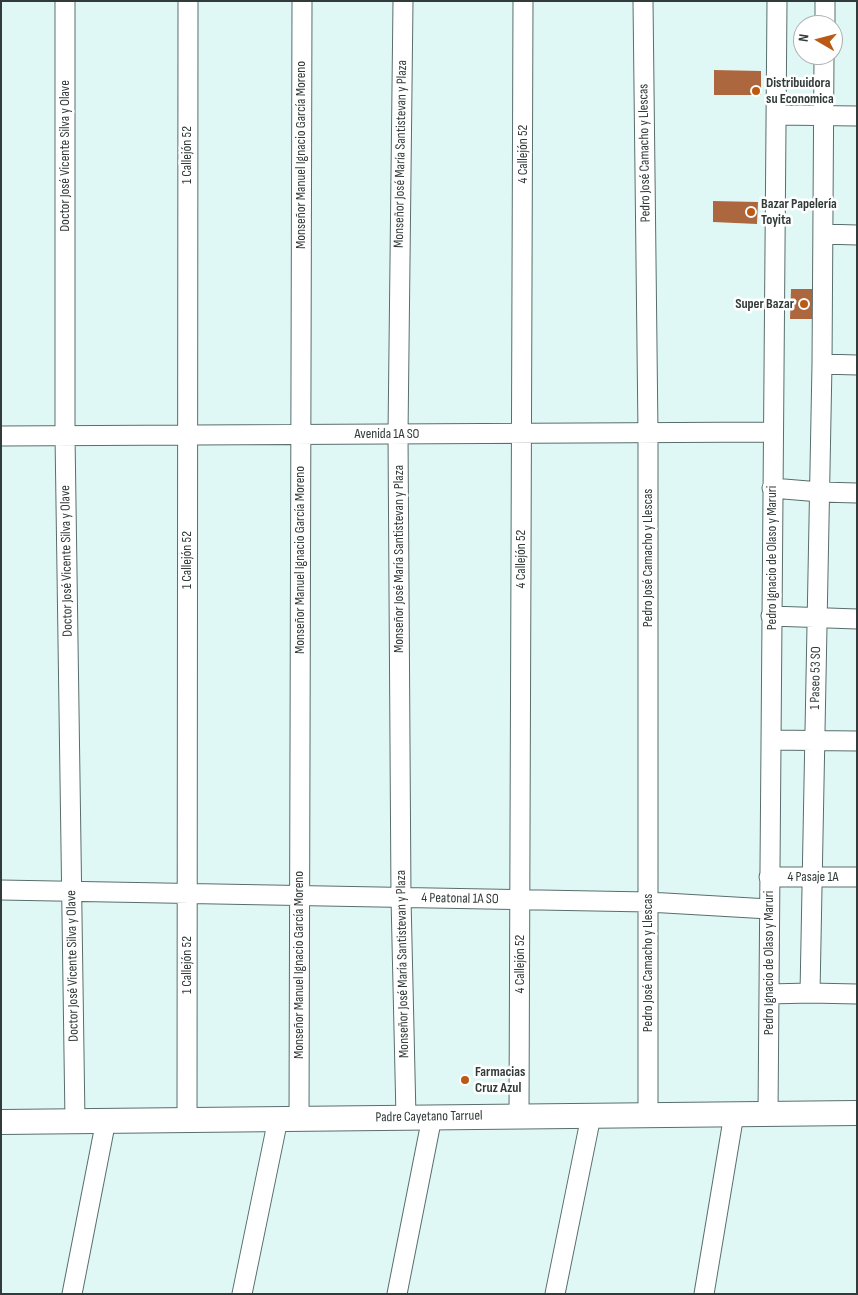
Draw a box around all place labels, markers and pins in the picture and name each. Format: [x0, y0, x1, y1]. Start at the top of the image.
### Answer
place label: Distribuidora su Economica [766, 75, 834, 108]
marker: Distribuidora su Economica [750, 85, 762, 97]
place label: Bazar Papelería Toyita [761, 196, 837, 228]
marker: Bazar Papelería Toyita [745, 206, 757, 218]
place label: Super Bazar [735, 296, 794, 312]
marker: Super Bazar [798, 298, 810, 310]
place label: Farmacias Cruz Azul [475, 1064, 525, 1096]
marker: Farmacias Cruz Azul [459, 1074, 471, 1086]

